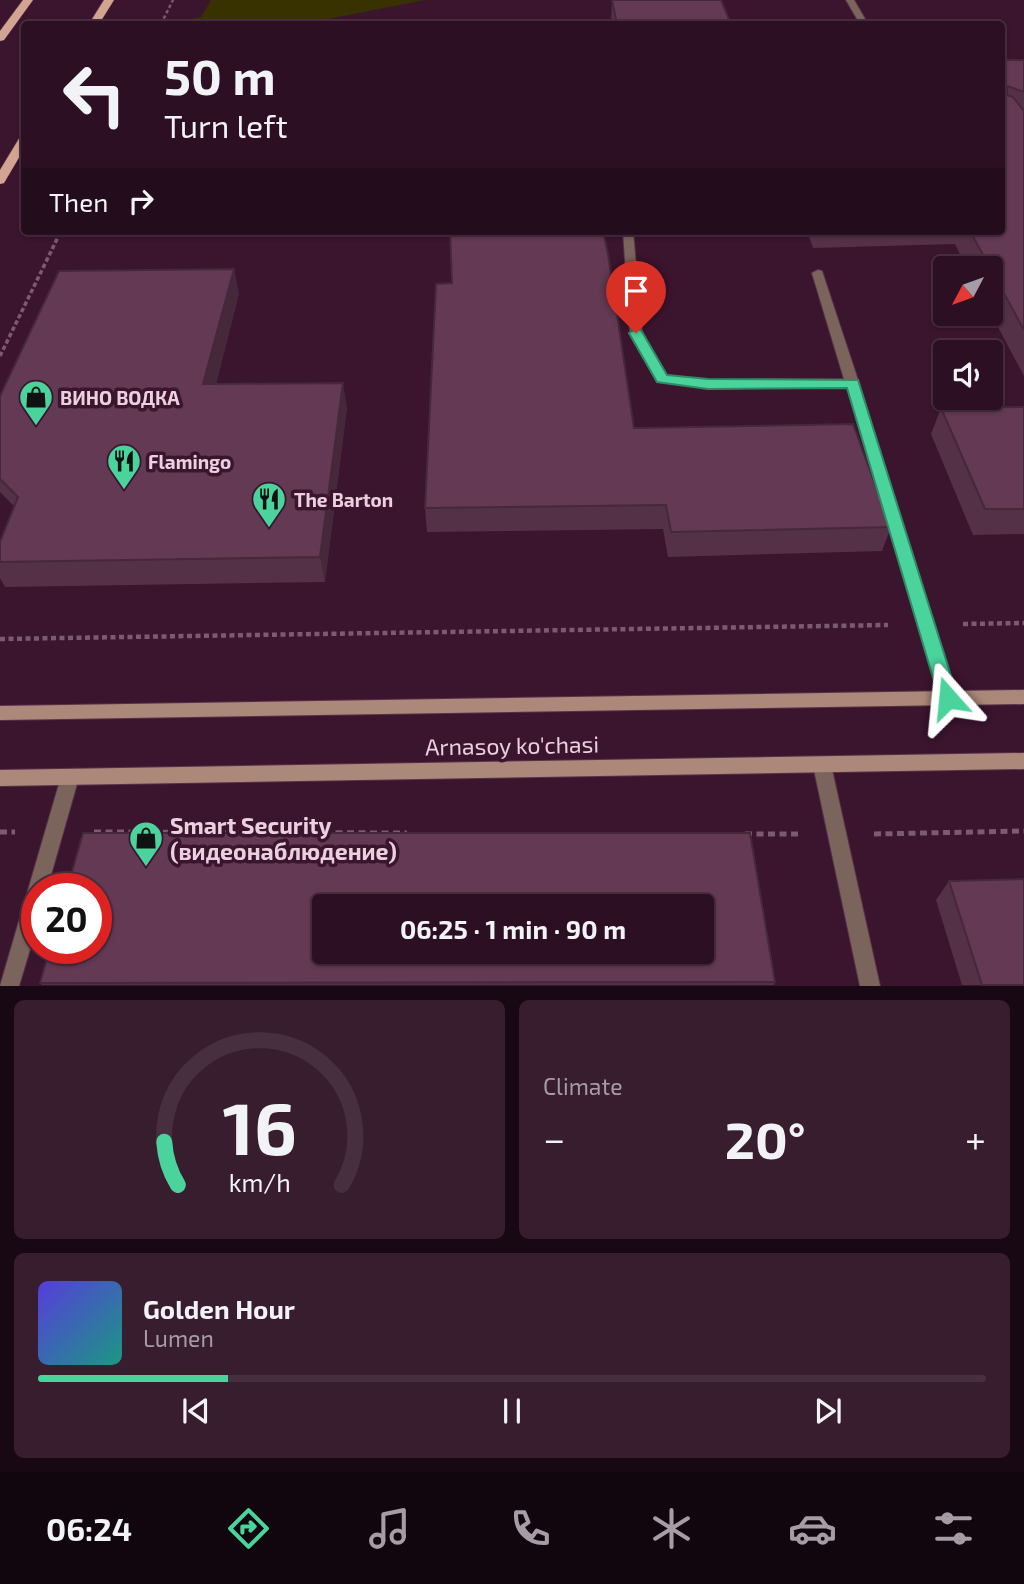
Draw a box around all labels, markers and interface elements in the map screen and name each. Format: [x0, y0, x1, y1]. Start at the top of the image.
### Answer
text: 50 m [164, 46, 276, 105]
icon: left [49, 49, 140, 140]
text: Turn left [164, 106, 288, 144]
icon: right [122, 182, 160, 220]
text: Then [49, 186, 108, 217]
north arrow [933, 256, 1003, 326]
map controls [933, 256, 1003, 410]
pin [606, 261, 666, 333]
icon: arrive [617, 272, 655, 310]
button: sound [933, 340, 1003, 410]
shop icon: ВИНО ВОДКА [17, 378, 55, 427]
place label: ВИНО ВОДКА [60, 386, 180, 409]
restaurant icon: Flamingo [105, 442, 143, 491]
place label: Flamingo [148, 450, 231, 473]
restaurant icon: The Barton [250, 480, 288, 529]
place label: The Barton [294, 488, 393, 511]
position arrow [911, 661, 985, 735]
street label: Arnasoy ko'chasi [425, 729, 599, 761]
place label: Smart Security (видеонаблюдение) [170, 811, 397, 865]
shop icon: Smart Security (видеонаблюдение) [127, 819, 165, 868]
speed limit sign: 20 [21, 873, 112, 964]
text: 06:25 · 1 min · 90 m [400, 913, 626, 944]
text: Climate [543, 1072, 623, 1100]
text: 16 [222, 1083, 297, 1171]
text: 20° [725, 1107, 806, 1169]
text: − [543, 1115, 565, 1161]
text: + [965, 1115, 986, 1161]
text: km/h [228, 1167, 291, 1197]
text: Golden Hour [143, 1293, 295, 1324]
text: Lumen [143, 1324, 214, 1352]
icon: previous [177, 1392, 215, 1430]
icon: pause [493, 1392, 531, 1430]
icon: next [809, 1392, 847, 1430]
icon: directions [224, 1504, 273, 1553]
icon: music [365, 1504, 414, 1553]
icon: phone [506, 1504, 555, 1553]
icon: climate [647, 1504, 696, 1553]
icon: car [788, 1504, 837, 1553]
icon: filters [929, 1504, 978, 1553]
text: 06:24 [46, 1509, 132, 1547]

